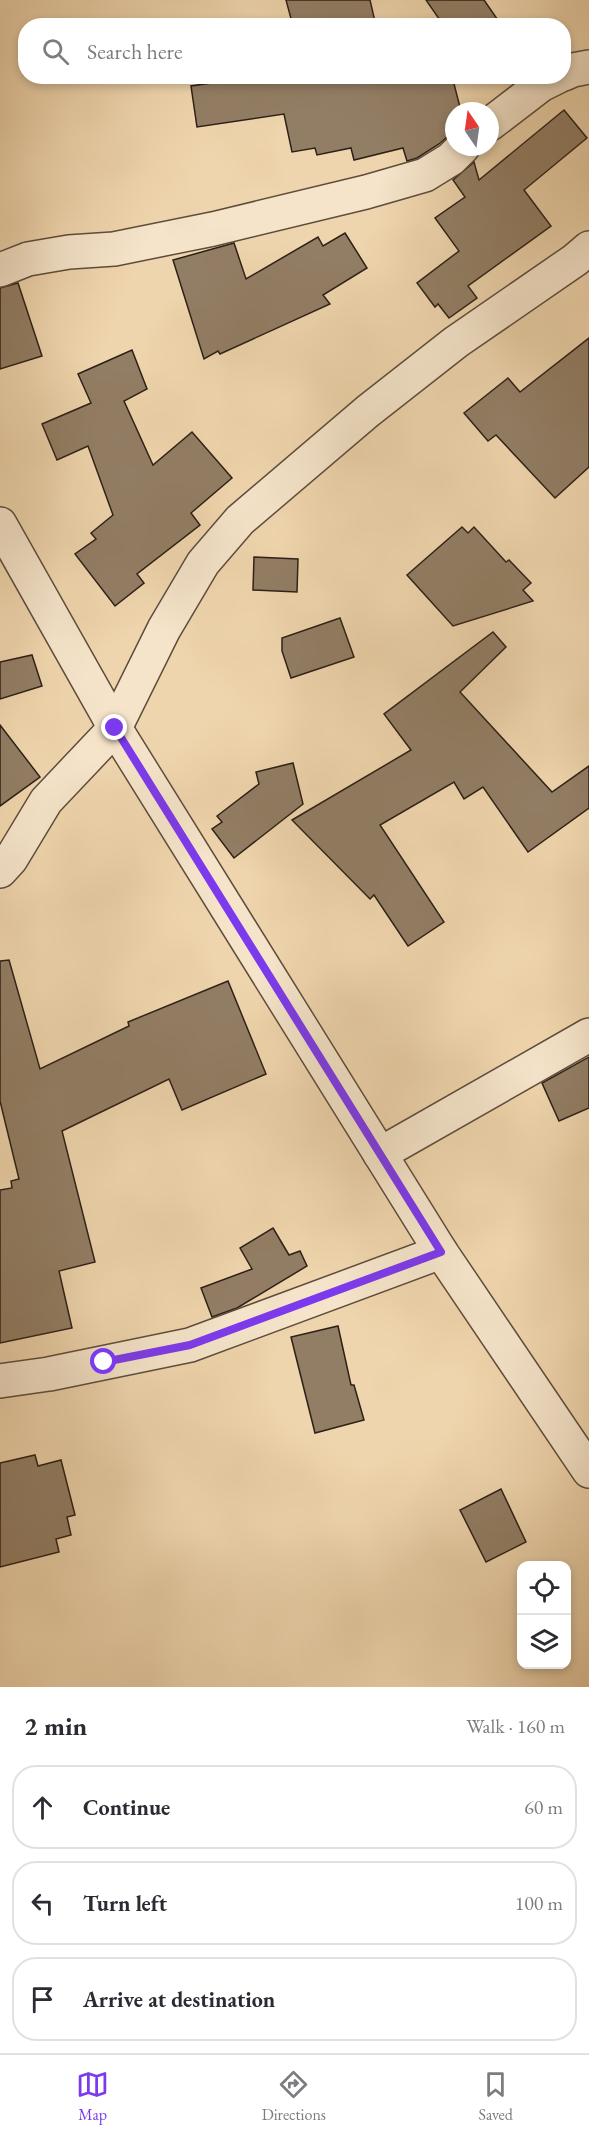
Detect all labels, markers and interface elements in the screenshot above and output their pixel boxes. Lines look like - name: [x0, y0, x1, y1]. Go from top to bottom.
- search box: [18, 18, 571, 84]
- icon: search: [39, 35, 72, 68]
- text: Search here: [87, 37, 182, 66]
- north arrow: [445, 102, 499, 156]
- route end: [101, 714, 127, 740]
- route start: [90, 1348, 116, 1374]
- map controls: [517, 1561, 571, 1669]
- button: locate: [517, 1561, 571, 1615]
- button: layers: [517, 1615, 571, 1669]
- text: 2 min: [24, 1709, 87, 1743]
- text: Walk · 160 m: [466, 1713, 565, 1739]
- icon: ahead: [26, 1791, 59, 1824]
- text: Continue: [83, 1793, 170, 1822]
- text: 60 m: [524, 1794, 563, 1820]
- icon: left: [26, 1887, 59, 1920]
- text: Turn left: [83, 1889, 167, 1918]
- text: 100 m: [515, 1890, 563, 1916]
- icon: arrive: [26, 1983, 59, 2016]
- text: Arrive at destination: [83, 1985, 275, 2014]
- tab: Map: [76, 2068, 109, 2125]
- tab: Directions: [262, 2068, 326, 2125]
- tab: Saved: [478, 2068, 513, 2125]

